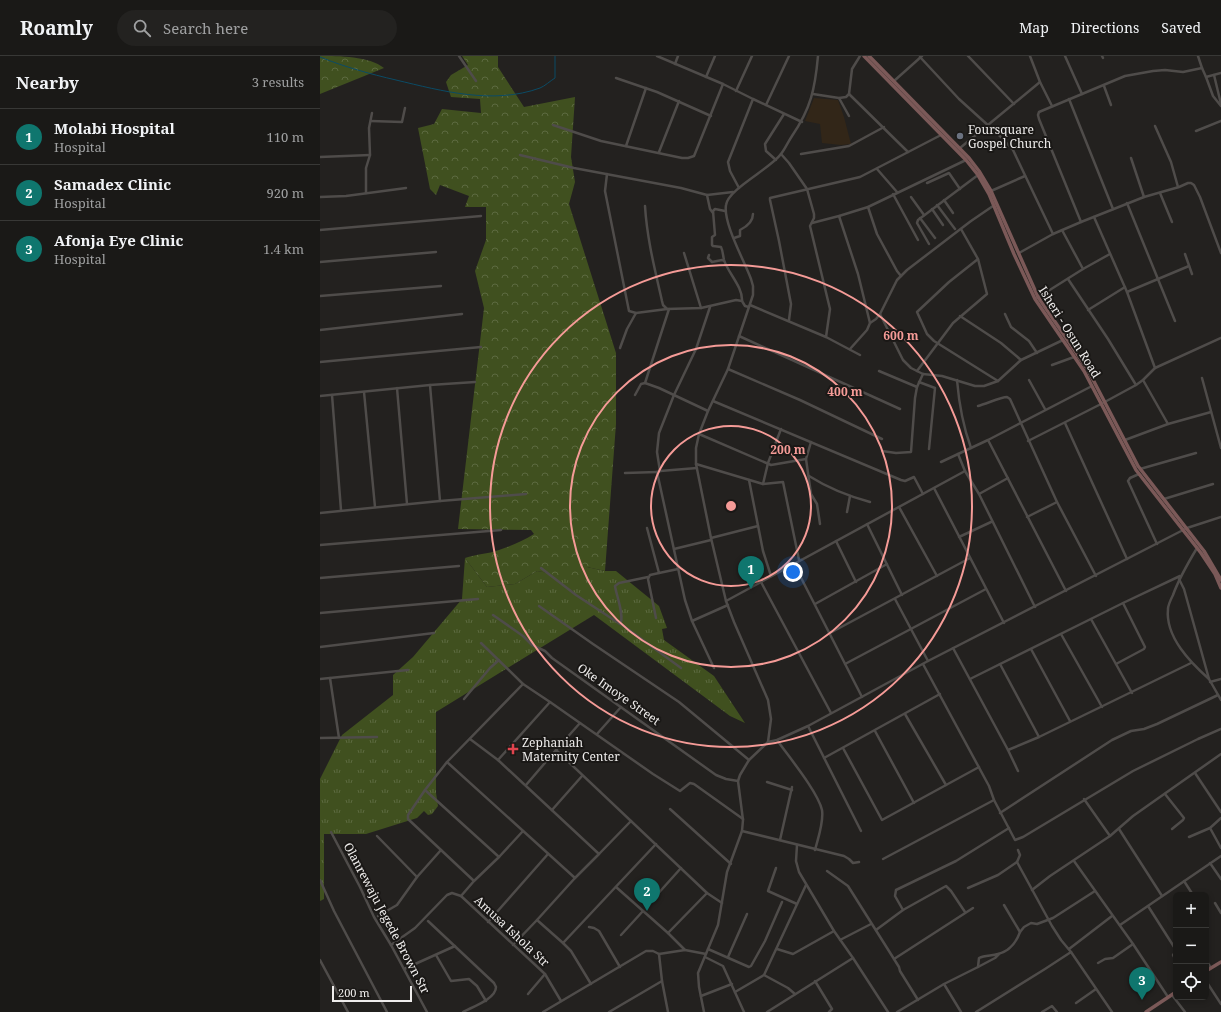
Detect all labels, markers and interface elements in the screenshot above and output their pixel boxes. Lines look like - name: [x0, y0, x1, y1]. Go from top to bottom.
- search box: [117, 10, 397, 46]
- text: Roamly: [20, 15, 93, 41]
- icon: search: [131, 17, 153, 39]
- text: Search here: [163, 18, 248, 38]
- text: Map: [1019, 18, 1049, 37]
- text: Directions: [1071, 18, 1139, 37]
- text: Saved: [1161, 18, 1201, 37]
- text: Nearby: [16, 71, 79, 94]
- text: 3 results: [252, 73, 304, 91]
- text: Molabi Hospital: [54, 118, 175, 138]
- place label: Foursquare Gospel Church: [968, 121, 1052, 152]
- text: 1: [25, 128, 33, 146]
- text: 110 m: [267, 128, 304, 146]
- marker: Foursquare Gospel Church: [955, 131, 965, 141]
- text: Hospital: [54, 138, 106, 156]
- text: Samadex Clinic: [54, 174, 171, 194]
- text: 2: [25, 184, 33, 202]
- text: 920 m: [267, 184, 304, 202]
- text: Hospital: [54, 194, 106, 212]
- text: Afonja Eye Clinic: [54, 230, 183, 250]
- text: 3: [25, 240, 33, 258]
- text: 1.4 km: [263, 240, 304, 258]
- text: Hospital: [54, 250, 106, 268]
- street label: Isheri - Osun Road: [1035, 283, 1105, 382]
- text: 600 m: [883, 327, 919, 344]
- text: 400 m: [827, 383, 863, 400]
- text: 200 m: [770, 441, 806, 458]
- centre of rings: [724, 499, 738, 513]
- pin: 1: [738, 556, 764, 589]
- your location: [783, 562, 803, 582]
- street label: Oke Imoye Street: [574, 659, 664, 729]
- place label: Zephaniah Maternity Center: [522, 734, 620, 765]
- marker: Zephaniah Maternity Center: [507, 743, 519, 755]
- street label: Olanrewaju Jegede Brown Str: [340, 839, 434, 997]
- pin: 2: [634, 878, 660, 911]
- street label: Amusa Ishola Str: [471, 892, 554, 971]
- map controls: [1173, 892, 1209, 1000]
- button: +: [1173, 892, 1209, 928]
- button: −: [1173, 928, 1209, 964]
- button: locate: [1173, 964, 1209, 1000]
- pin: 3: [1129, 967, 1155, 1000]
- scale bar: [332, 984, 412, 1003]
- text: 200 m: [338, 985, 370, 1000]

